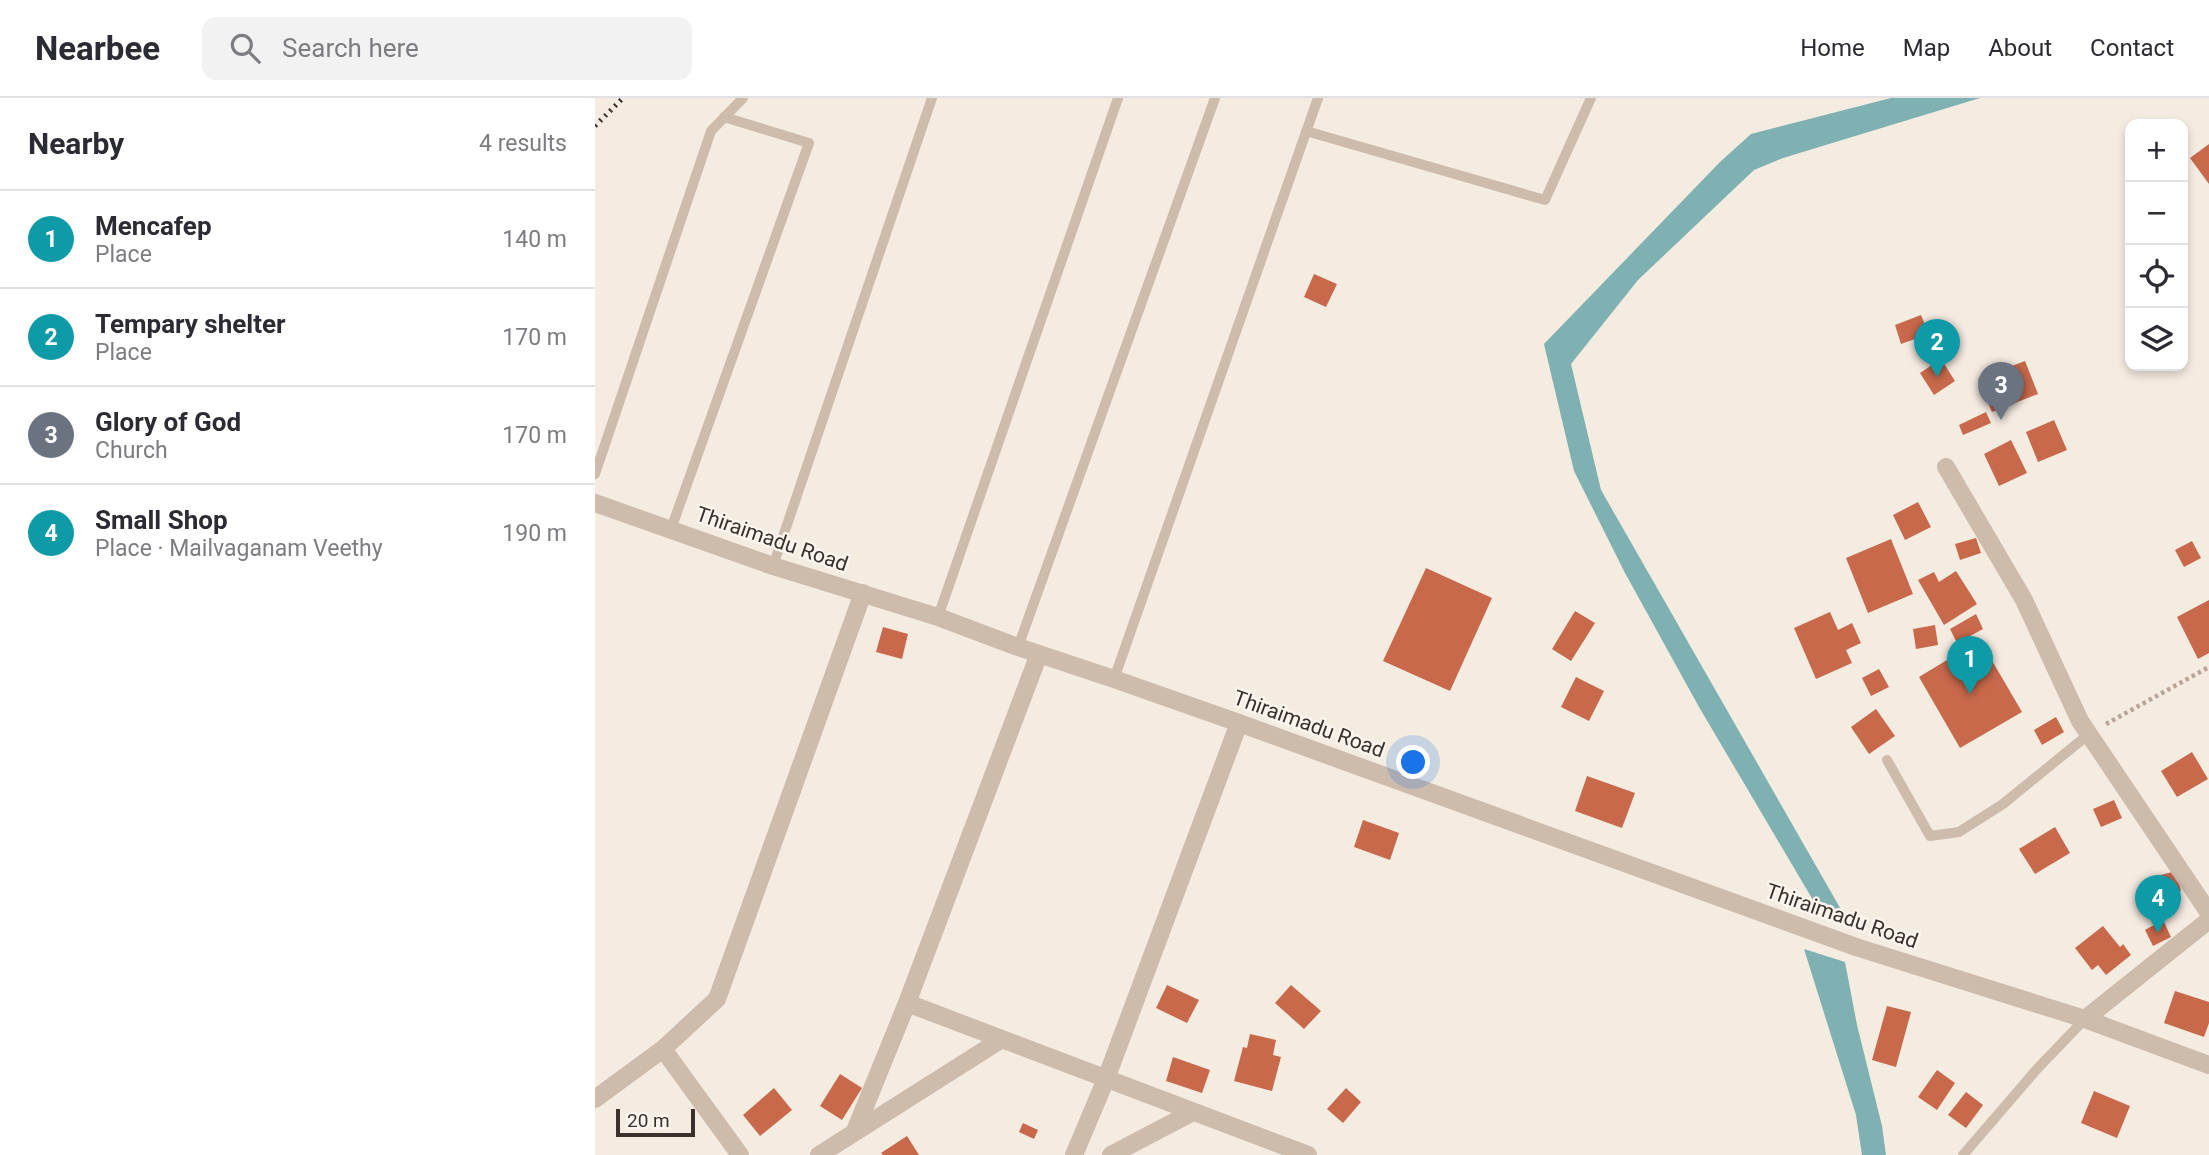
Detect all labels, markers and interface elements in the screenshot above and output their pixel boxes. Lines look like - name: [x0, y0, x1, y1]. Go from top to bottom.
- search box: [202, 17, 692, 80]
- text: Nearbee: [35, 29, 160, 68]
- icon: search: [226, 29, 264, 67]
- text: Search here: [282, 33, 419, 63]
- text: Home: [1800, 34, 1865, 62]
- text: Map: [1903, 34, 1950, 62]
- text: About: [1988, 34, 2052, 62]
- text: Contact: [2090, 34, 2174, 62]
- map controls: [2125, 119, 2188, 371]
- button: +: [2125, 119, 2188, 182]
- text: Nearby: [28, 126, 124, 161]
- text: 4 results: [479, 130, 567, 157]
- button: −: [2125, 182, 2188, 245]
- text: Mencafep: [95, 211, 212, 241]
- text: 1: [44, 226, 58, 253]
- text: 140 m: [502, 226, 567, 253]
- text: Place: [95, 241, 152, 268]
- button: locate: [2125, 245, 2188, 308]
- button: layers: [2125, 308, 2188, 371]
- text: Tempary shelter: [95, 309, 286, 339]
- pin: 2: [1914, 319, 1960, 377]
- text: 2: [44, 324, 58, 351]
- text: 170 m: [502, 324, 567, 351]
- text: Place: [95, 339, 152, 366]
- pin: 3: [1978, 362, 2024, 420]
- text: Glory of God: [95, 407, 241, 437]
- text: 3: [44, 422, 58, 449]
- text: 170 m: [502, 422, 567, 449]
- text: Church: [95, 437, 168, 464]
- street label: Thiraimadu Road: [693, 502, 851, 576]
- text: Small Shop: [95, 505, 228, 535]
- text: 4: [44, 520, 58, 547]
- text: 190 m: [502, 520, 567, 547]
- text: Place · Mailvaganam Veethy: [95, 535, 383, 562]
- pin: 1: [1947, 636, 1993, 694]
- street label: Thiraimadu Road: [1230, 686, 1388, 762]
- your location: [1396, 745, 1430, 779]
- pin: 4: [2135, 875, 2181, 933]
- street label: Thiraimadu Road: [1763, 879, 1921, 953]
- scale bar: [616, 1106, 695, 1138]
- text: 20 m: [627, 1109, 670, 1132]

